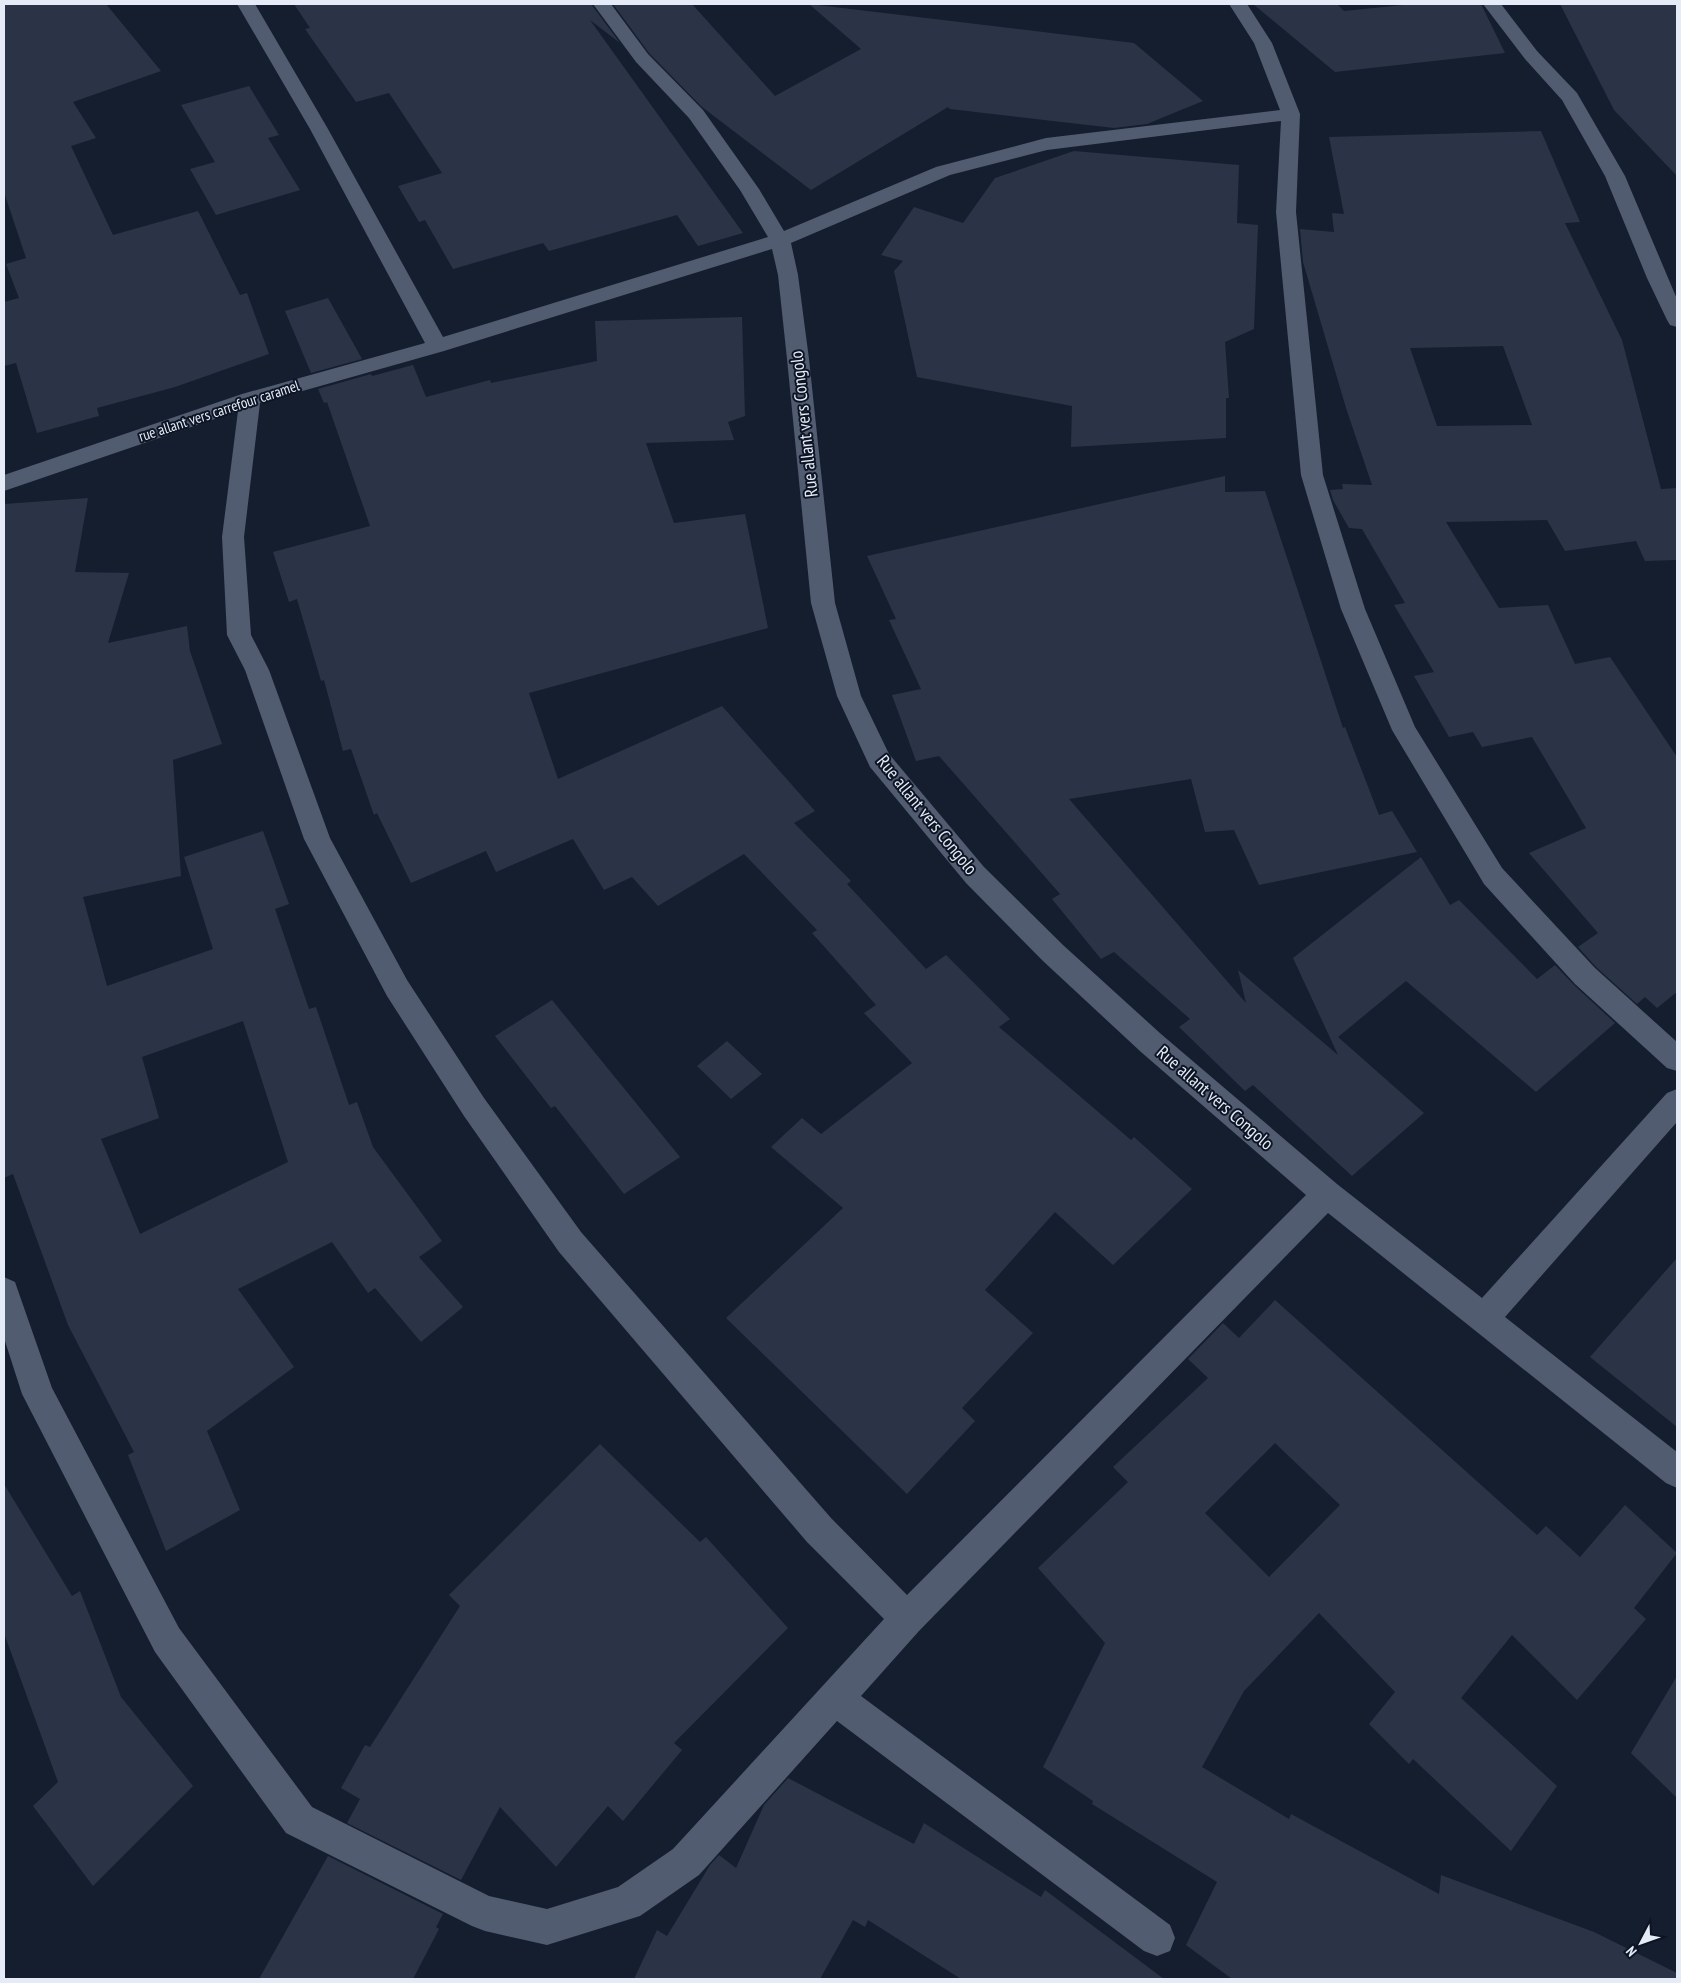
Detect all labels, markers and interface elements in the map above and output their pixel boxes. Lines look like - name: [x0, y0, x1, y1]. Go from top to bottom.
- street label: Rue allant vers Congolo: [784, 349, 823, 498]
- street label: rue allant vers carrefour caramel: [136, 375, 302, 445]
- street label: Rue allant vers Congolo: [872, 750, 983, 879]
- street label: Rue allant vers Congolo: [1152, 1041, 1279, 1155]
- north arrow: [1616, 1918, 1666, 1968]
- text: N: [1622, 1943, 1640, 1960]

